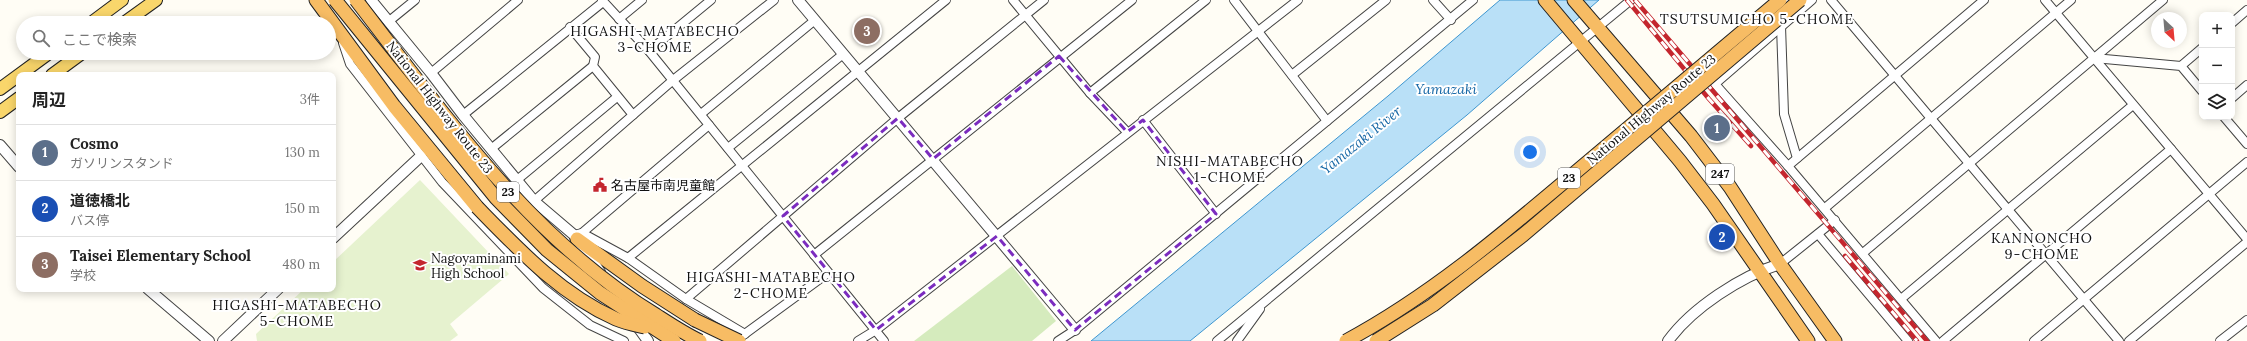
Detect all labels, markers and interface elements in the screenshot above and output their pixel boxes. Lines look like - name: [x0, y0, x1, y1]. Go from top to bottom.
- district label: TSUTSUMICHO 5-CHOME: [1660, 10, 1854, 28]
- north arrow: [2151, 12, 2187, 48]
- map controls: [2199, 12, 2235, 120]
- button: +: [2199, 12, 2235, 48]
- search box: [16, 16, 336, 60]
- pin: 3: [854, 16, 880, 46]
- district label: HIGASHI-MATABECHO 3-CHOME: [570, 22, 740, 56]
- icon: search: [30, 27, 52, 49]
- text: ここで検索: [62, 30, 137, 49]
- street label: National Highway Route 23: [383, 38, 497, 177]
- button: −: [2199, 48, 2235, 84]
- street label: National Highway Route 23: [1583, 50, 1719, 168]
- water label: Yamazaki: [1415, 80, 1477, 98]
- button: layers: [2199, 84, 2235, 120]
- text: 周辺: [32, 89, 66, 111]
- text: 3件: [300, 91, 320, 108]
- water label: Yamazaki River: [1317, 102, 1406, 178]
- pin: 1: [1704, 113, 1730, 143]
- text: Cosmo: [70, 134, 118, 153]
- your location: [1520, 142, 1540, 162]
- text: 1: [42, 144, 48, 161]
- text: 130 m: [285, 144, 320, 161]
- district label: NISHI-MATABECHO 1-CHOME: [1156, 152, 1304, 186]
- text: ガソリンスタンド: [70, 155, 174, 172]
- road number: 247: [1706, 164, 1734, 184]
- road number: 23: [1558, 168, 1580, 188]
- public building icon: 名古屋市南児童館: [592, 177, 608, 193]
- place label: 名古屋市南児童館: [611, 177, 715, 194]
- road number: 23: [497, 182, 519, 202]
- text: 道徳橋北: [70, 191, 130, 210]
- text: 2: [42, 200, 48, 217]
- text: 150 m: [285, 200, 320, 217]
- text: バス停: [70, 212, 109, 229]
- pin: 2: [1709, 222, 1735, 252]
- district label: KANNONCHO 9-CHOME: [1991, 229, 2093, 263]
- text: Taisei Elementary School: [70, 246, 251, 265]
- place label: Nagoyaminami High School: [431, 250, 521, 282]
- text: 3: [41, 256, 49, 273]
- text: 480 m: [283, 256, 320, 273]
- school or university icon: Nagoyaminami High School: [412, 257, 428, 273]
- text: 学校: [70, 267, 96, 284]
- district label: HIGASHI-MATABECHO 2-CHOME: [686, 268, 856, 302]
- district label: HIGASHI-MATABECHO 5-CHOME: [212, 296, 382, 330]

